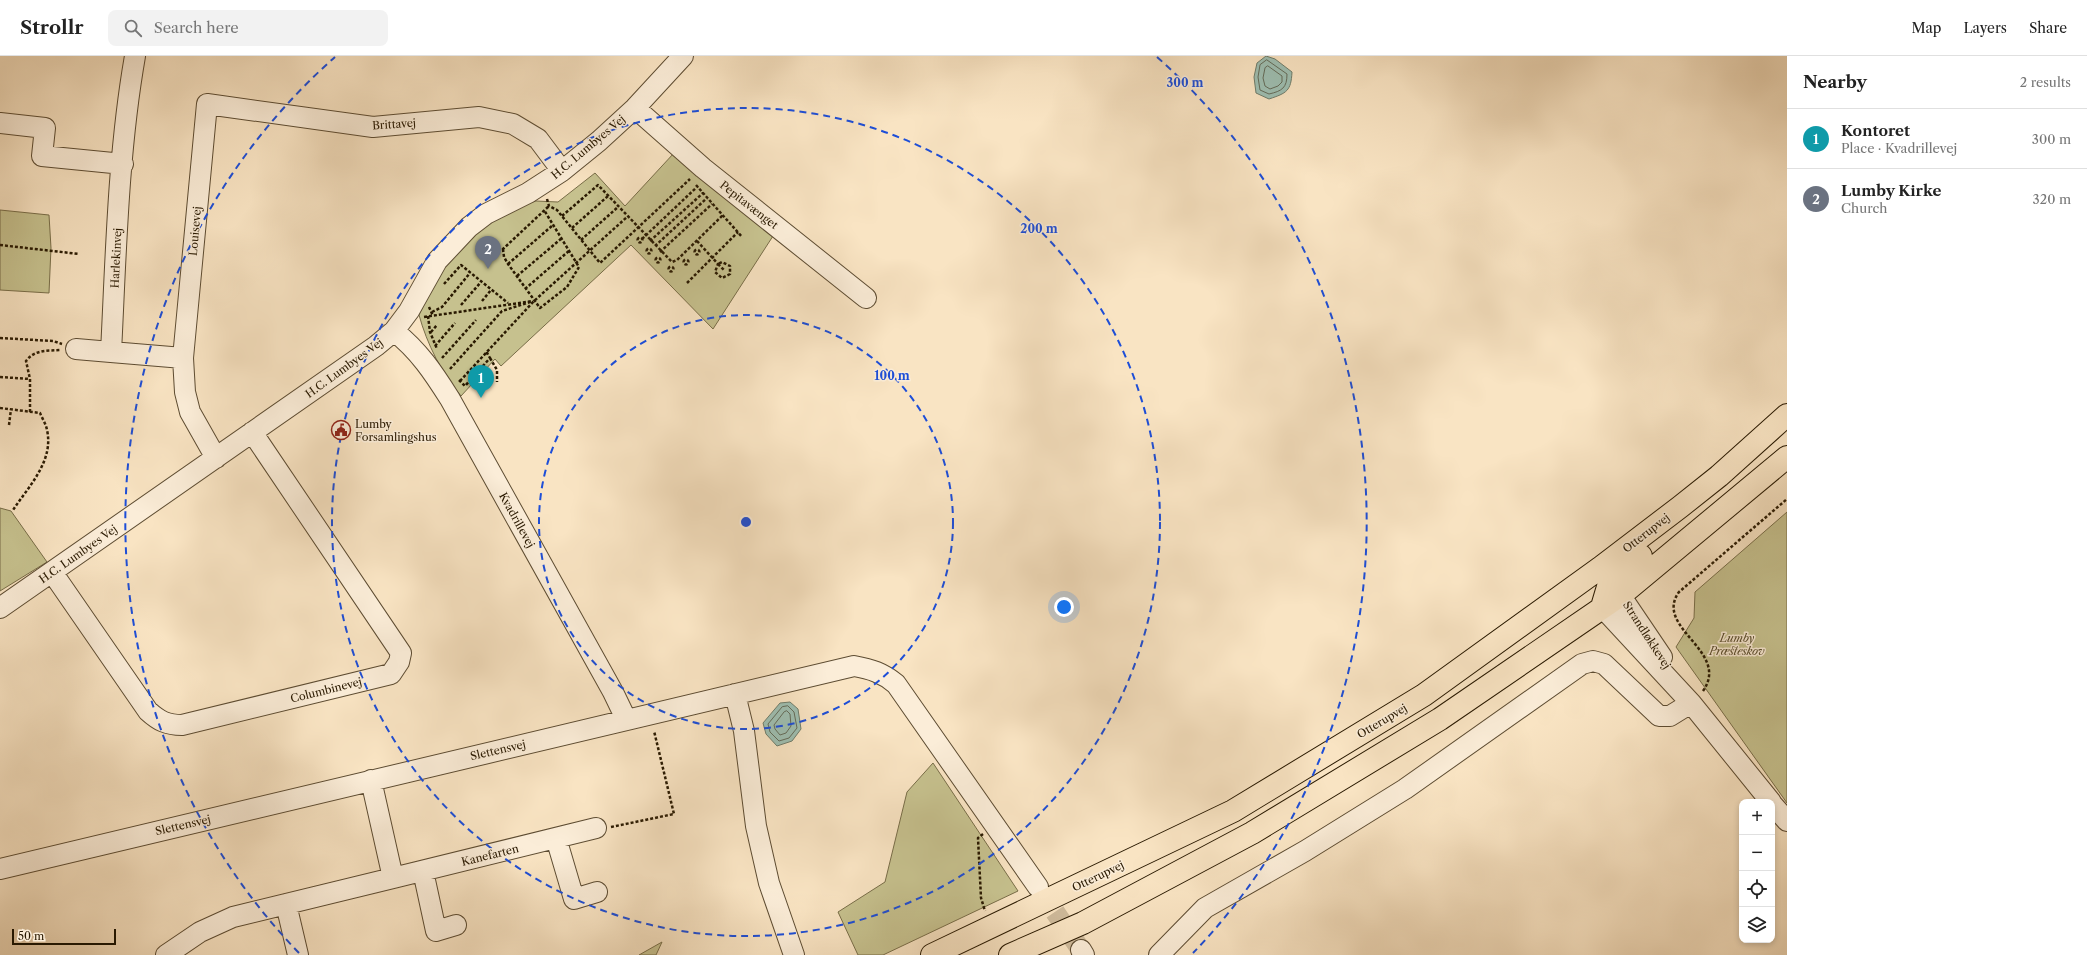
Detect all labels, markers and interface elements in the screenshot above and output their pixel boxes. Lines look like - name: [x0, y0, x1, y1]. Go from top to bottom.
- search box: [108, 10, 388, 46]
- text: Strollr: [20, 16, 84, 39]
- icon: search: [122, 17, 144, 39]
- text: Search here: [154, 18, 239, 37]
- text: Map: [1911, 19, 1941, 37]
- text: Layers: [1963, 19, 2007, 37]
- text: Share: [2029, 19, 2067, 37]
- text: Nearby: [1803, 72, 1867, 92]
- text: 2 results: [2020, 74, 2071, 90]
- text: 300 m: [1166, 75, 1204, 90]
- street label: H.C. Lumbyes Vej: [548, 112, 628, 182]
- street label: Brittavej: [372, 115, 416, 133]
- text: Kontoret: [1841, 121, 1910, 140]
- text: 1: [1813, 131, 1819, 147]
- text: 300 m: [2032, 131, 2071, 147]
- text: Place · Kvadrillevej: [1841, 140, 1957, 156]
- street label: Pepitavænget: [717, 178, 781, 232]
- text: Lumby Kirke: [1841, 181, 1941, 200]
- text: 2: [1812, 191, 1820, 207]
- text: 320 m: [2033, 191, 2071, 207]
- text: Church: [1841, 200, 1887, 216]
- street label: Louisevej: [186, 206, 204, 256]
- text: 200 m: [1020, 221, 1058, 236]
- street label: Harlekinvej: [107, 227, 125, 289]
- pin: 2: [475, 236, 501, 269]
- street label: H.C. Lumbyes Vej: [302, 335, 386, 401]
- pin: 1: [468, 365, 494, 398]
- text: 100 m: [874, 368, 910, 383]
- place label: Lumby Forsamlingshus: [355, 417, 437, 444]
- public building icon: Lumby Forsamlingshus: [330, 419, 352, 441]
- street label: Kvadrillevej: [496, 490, 538, 550]
- street label: Otterupvej: [1620, 510, 1672, 556]
- centre of rings: [739, 515, 753, 529]
- street label: H.C. Lumbyes Vej: [36, 522, 120, 586]
- your location: [1054, 597, 1074, 617]
- street label: Strandløkkevej: [1620, 599, 1674, 671]
- park label: Lumby Præsteskov: [1708, 631, 1765, 658]
- street label: Columbinevej: [289, 674, 363, 706]
- street label: Otterupvej: [1354, 701, 1410, 741]
- street label: Slettensvej: [469, 737, 527, 763]
- map controls: [1739, 799, 1775, 943]
- button: +: [1739, 799, 1775, 835]
- street label: Slettensvej: [154, 812, 212, 838]
- button: −: [1739, 835, 1775, 871]
- street label: Kanefarten: [460, 841, 520, 869]
- street label: Otterupvej: [1070, 857, 1126, 895]
- button: locate: [1739, 871, 1775, 907]
- button: layers: [1739, 907, 1775, 943]
- scale bar: [12, 927, 116, 946]
- text: 50 m: [18, 929, 44, 943]

